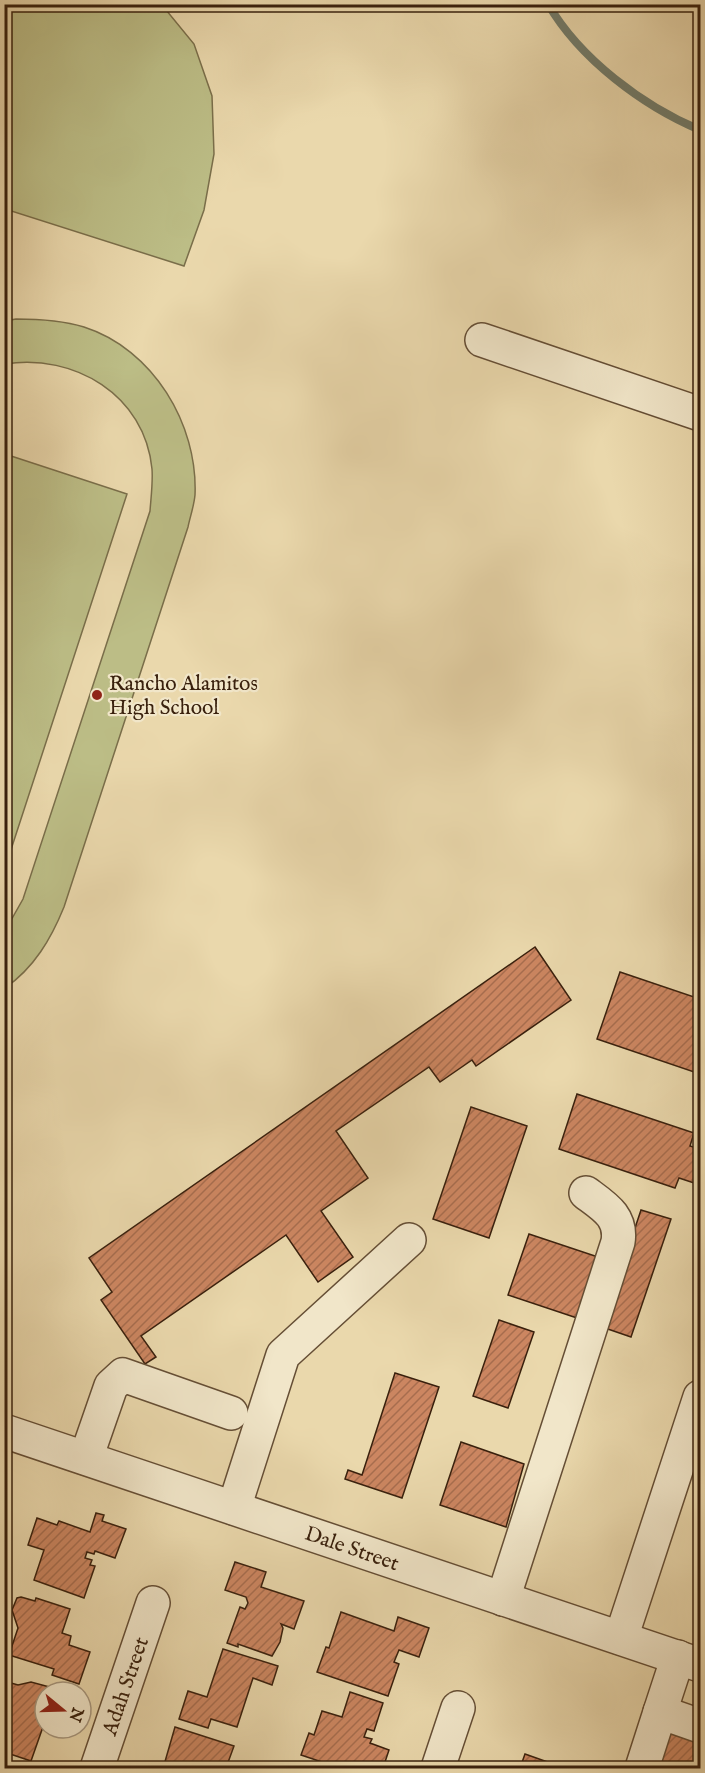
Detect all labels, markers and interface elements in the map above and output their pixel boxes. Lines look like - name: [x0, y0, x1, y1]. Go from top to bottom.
- place label: Rancho Alamitos High School: [109, 671, 258, 722]
- marker: Rancho Alamitos High School: [90, 688, 104, 702]
- street label: Dale Street: [301, 1521, 402, 1578]
- street label: Adah Street: [97, 1634, 156, 1740]
- north arrow: [33, 1680, 93, 1740]
- text: N: [64, 1703, 87, 1724]

